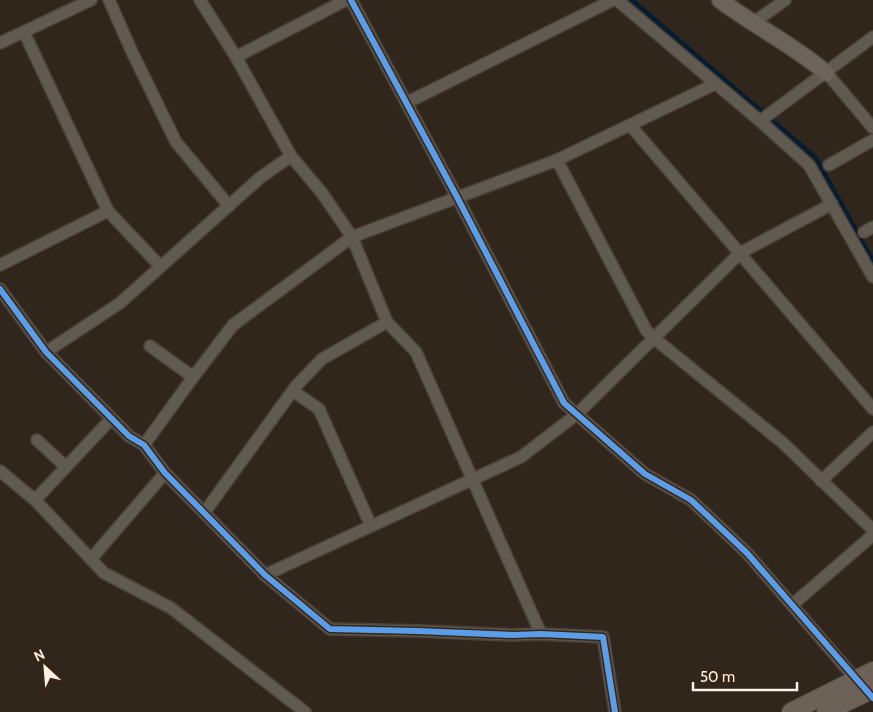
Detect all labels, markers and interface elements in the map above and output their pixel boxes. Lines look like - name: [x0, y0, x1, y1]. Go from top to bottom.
- north arrow: [20, 642, 70, 692]
- text: N: [31, 645, 48, 666]
- scale bar: [693, 660, 797, 692]
- text: 50 m: [700, 668, 735, 686]

